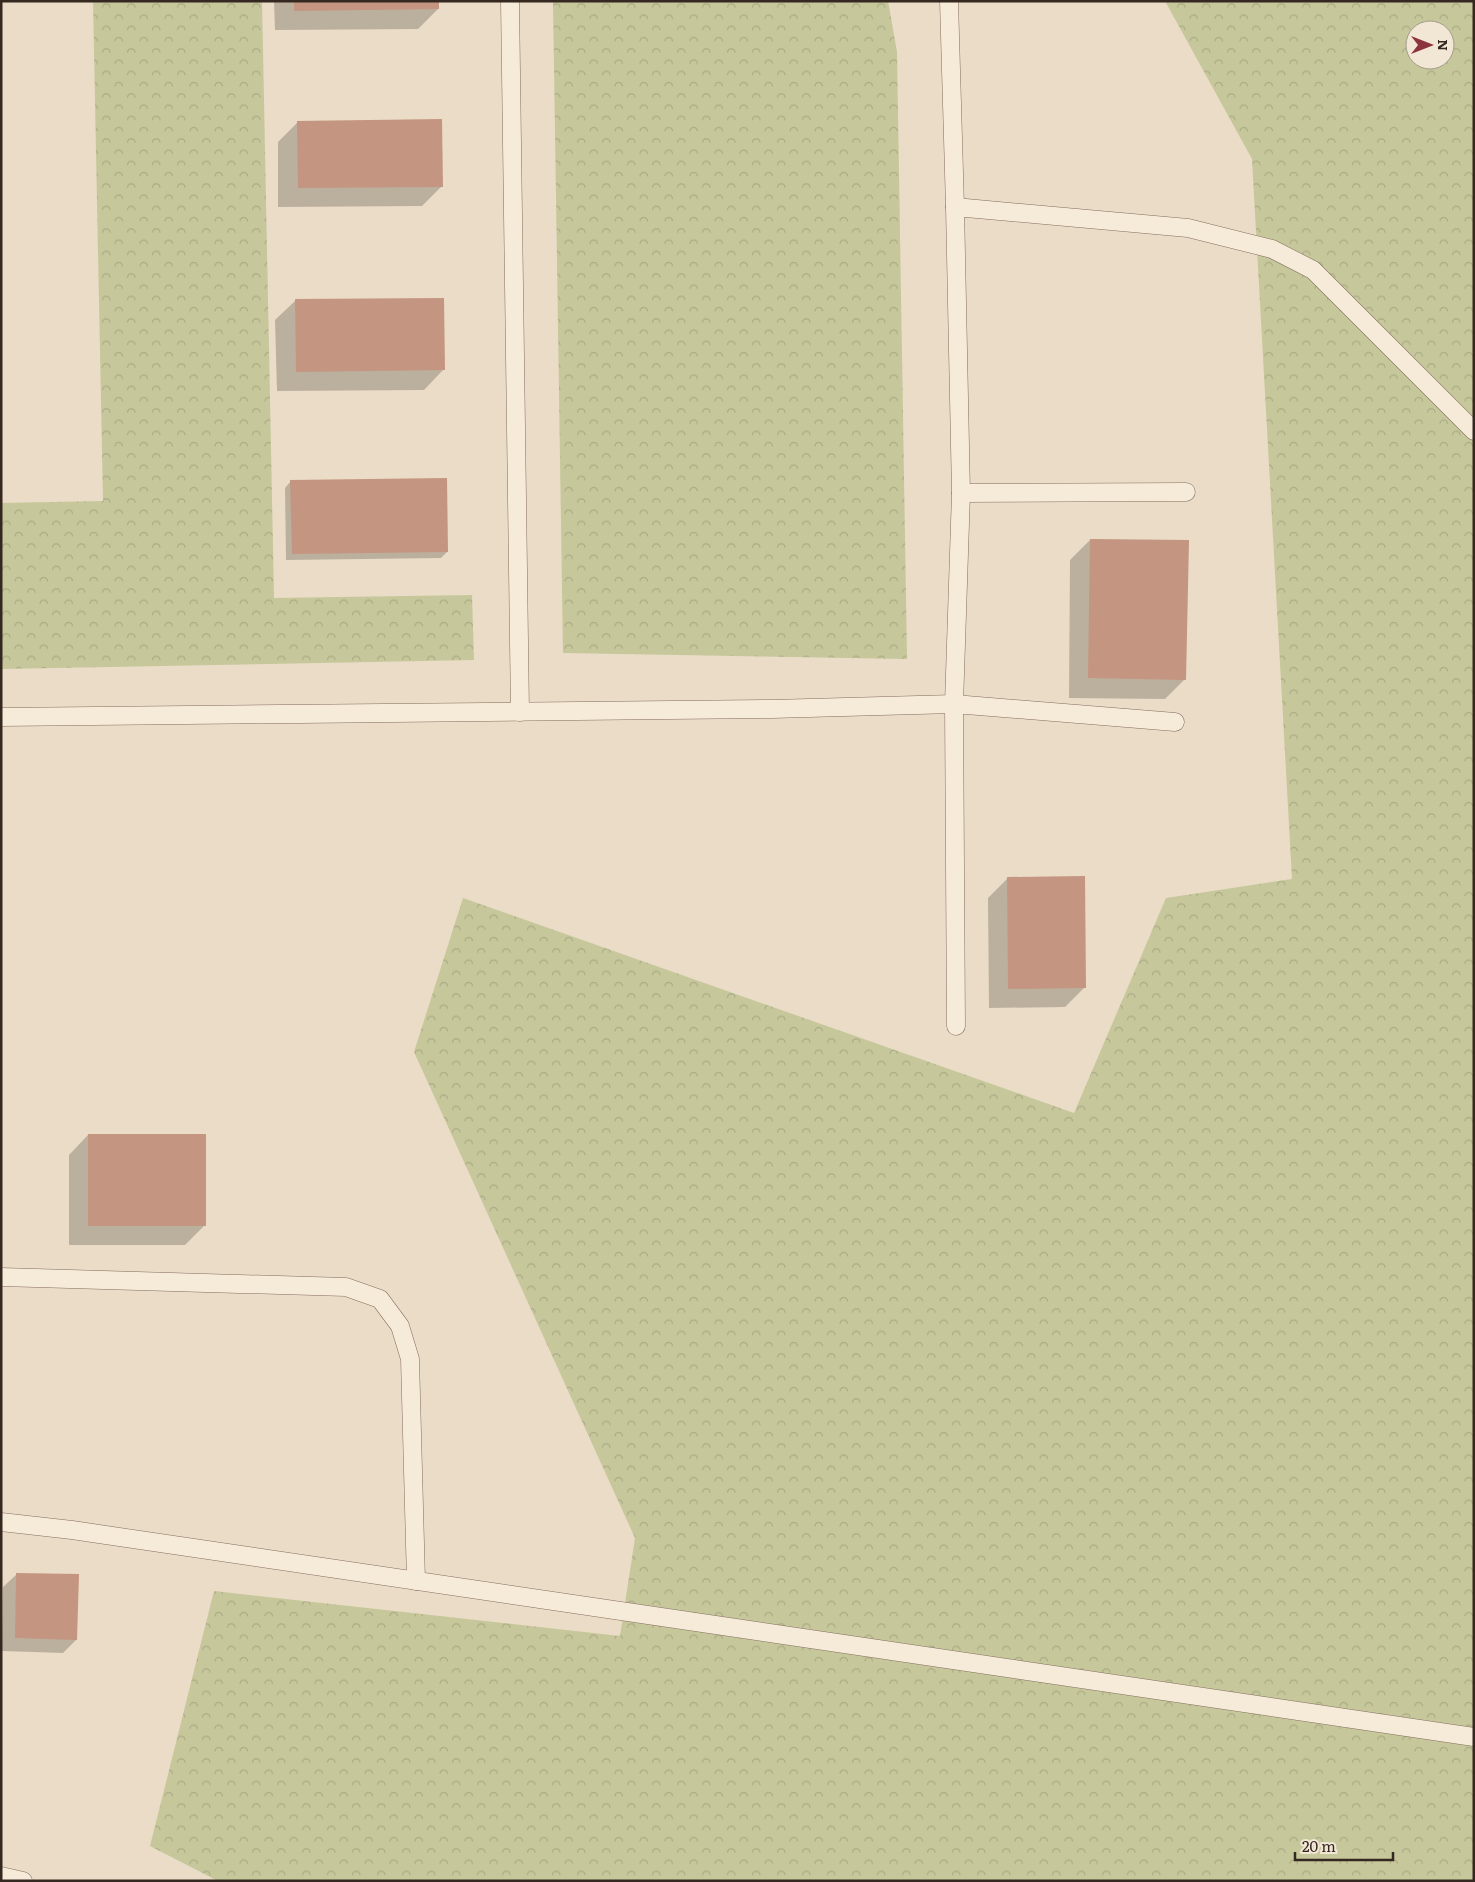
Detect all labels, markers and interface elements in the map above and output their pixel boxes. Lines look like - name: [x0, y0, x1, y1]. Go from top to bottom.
- north arrow: [1405, 20, 1455, 70]
- text: N: [1434, 39, 1454, 51]
- scale bar: [1295, 1830, 1392, 1862]
- text: 20 m: [1302, 1834, 1336, 1857]

